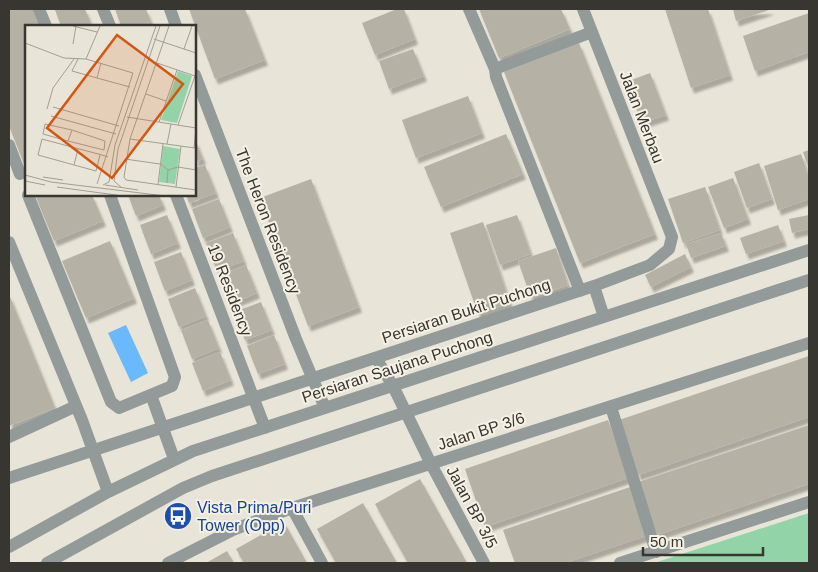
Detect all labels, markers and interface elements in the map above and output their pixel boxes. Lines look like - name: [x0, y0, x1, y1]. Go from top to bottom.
- inset map: [25, 25, 196, 196]
- street label: Jalan Merbau: [617, 69, 667, 165]
- street label: The Heron Residency: [232, 146, 304, 296]
- street label: 19 Residency: [205, 242, 255, 338]
- street label: Persiaran Bukit Puchong: [380, 276, 552, 346]
- street label: Persiaran Saujana Puchong: [300, 328, 494, 406]
- street label: Jalan BP 3/6: [435, 409, 527, 453]
- street label: Jalan BP 3/5: [443, 463, 501, 551]
- place label: Vista Prima/Puri Tower (Opp): [197, 499, 311, 534]
- bus stop icon: Vista Prima/Puri Tower (Opp): [163, 501, 193, 531]
- scale bar: [643, 524, 763, 556]
- text: 50 m: [650, 533, 683, 550]

